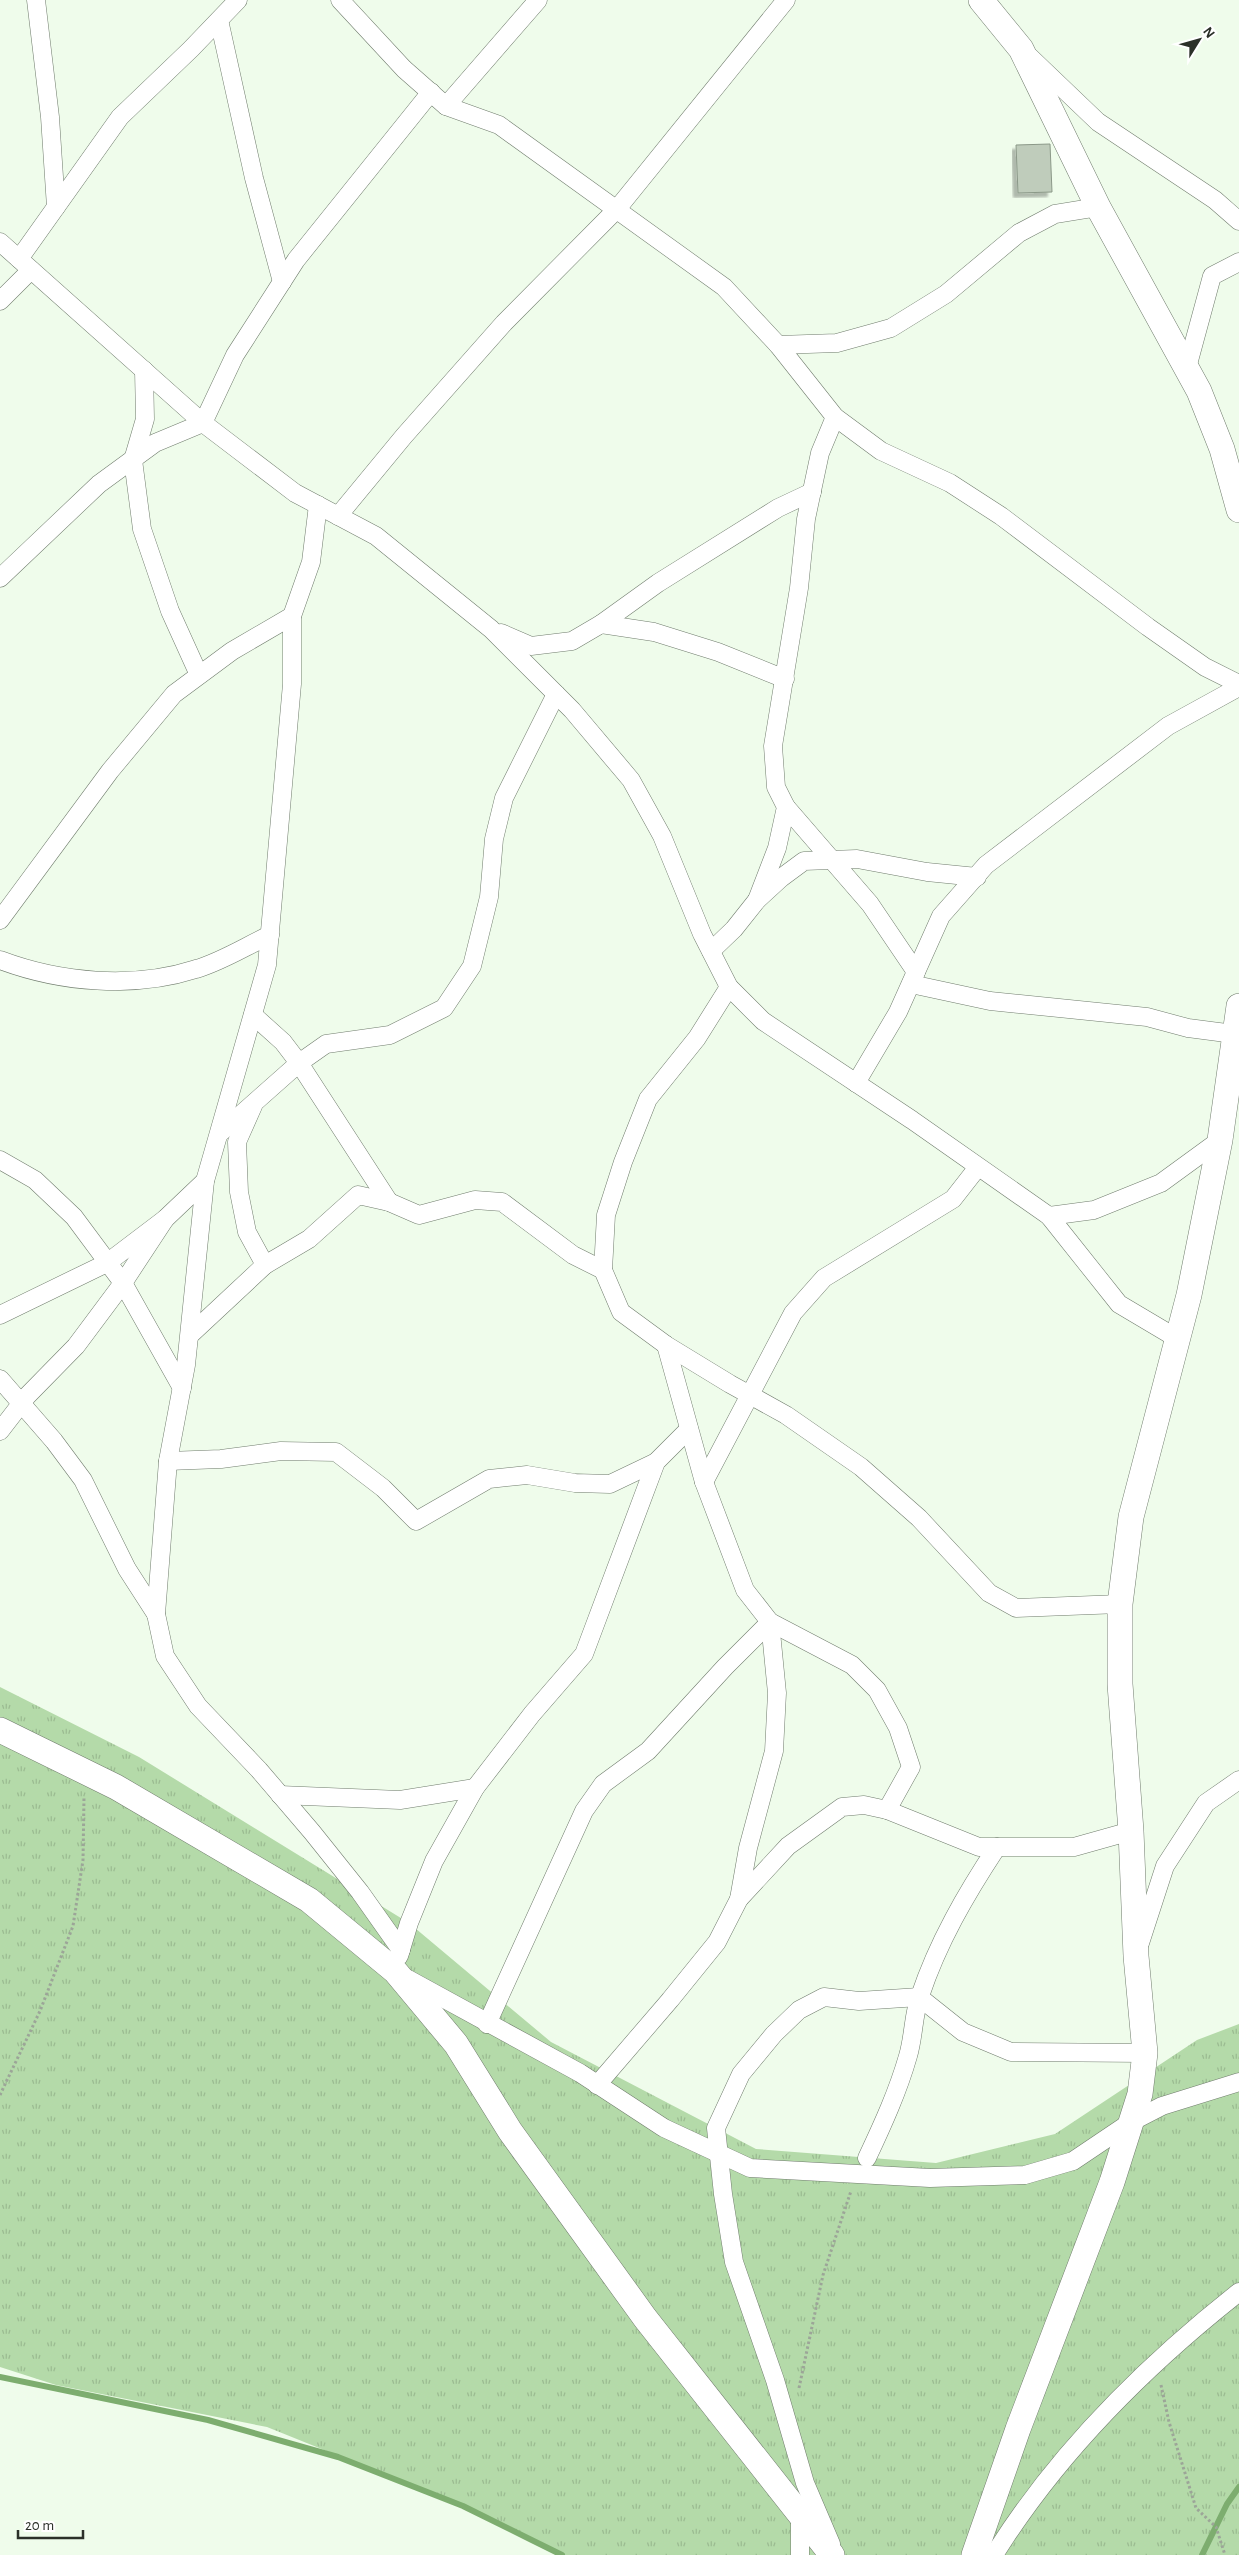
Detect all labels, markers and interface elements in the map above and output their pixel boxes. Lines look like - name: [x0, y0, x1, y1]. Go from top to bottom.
- north arrow: [1174, 15, 1224, 65]
- text: N: [1200, 25, 1217, 41]
- scale bar: [18, 2508, 82, 2540]
- text: 20 m: [25, 2518, 54, 2533]

